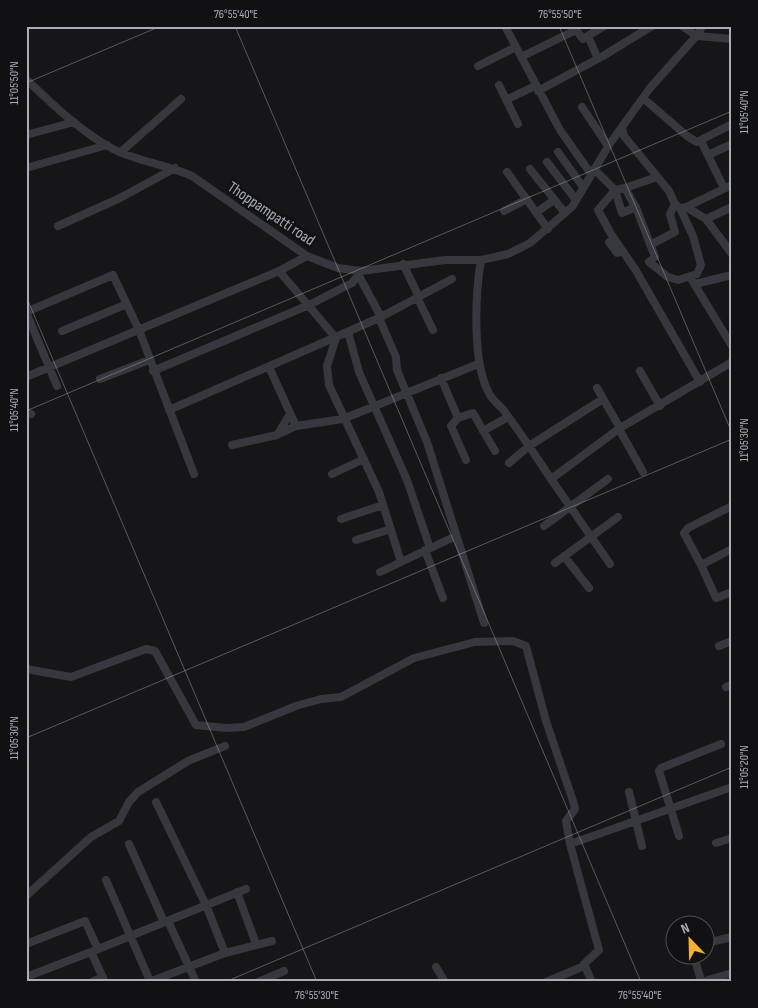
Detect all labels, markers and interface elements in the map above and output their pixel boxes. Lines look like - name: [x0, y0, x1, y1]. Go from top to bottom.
- text: 76°55'40"E: [214, 7, 258, 22]
- text: 76°55'50"E: [538, 7, 582, 22]
- text: 11°05'50"N: [7, 61, 22, 105]
- text: 11°05'40"N: [737, 90, 752, 134]
- street label: Thoppampatti road: [224, 178, 318, 250]
- text: 11°05'40"N: [7, 388, 22, 432]
- text: 11°05'30"N: [737, 418, 752, 462]
- text: 11°05'30"N: [7, 716, 22, 760]
- text: 11°05'20"N: [737, 745, 752, 789]
- north arrow: [666, 916, 716, 966]
- text: N: [678, 919, 692, 938]
- text: 76°55'30"E: [295, 988, 339, 1003]
- text: 76°55'40"E: [618, 988, 662, 1003]

